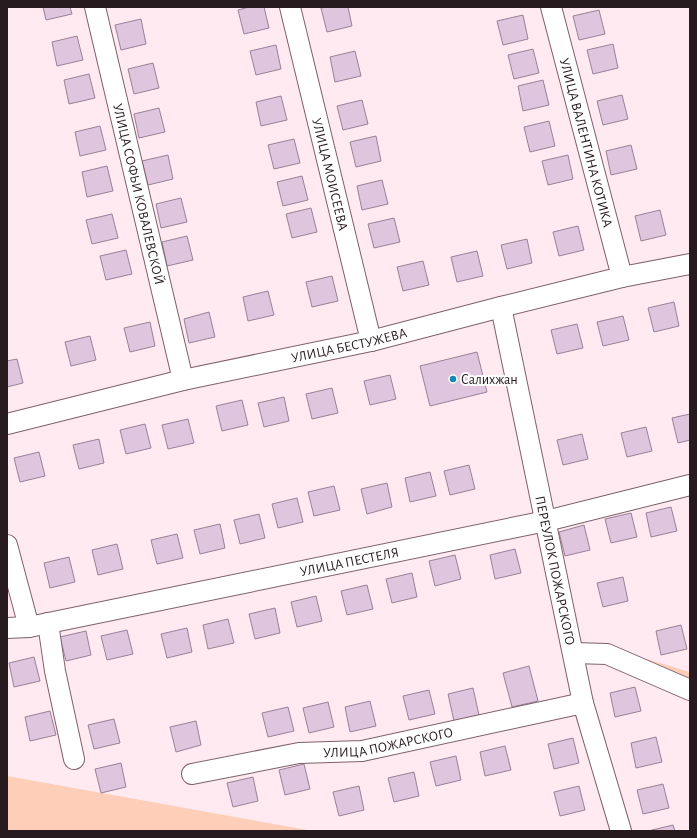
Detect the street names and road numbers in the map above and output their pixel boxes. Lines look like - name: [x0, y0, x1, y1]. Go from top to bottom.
- street label: УЛИЦА ВАЛЕНТИНА КОТИКА: [557, 57, 615, 229]
- street label: УЛИЦА СОФЬИ КОВАЛЕВСКОЙ: [110, 102, 167, 286]
- street label: УЛИЦА МОИСЕЕВА: [309, 117, 350, 232]
- street label: УЛИЦА БЕСТУЖЕВА: [290, 326, 409, 365]
- street label: ПЕРЕУЛОК ПОЖАРСКОГО: [532, 495, 577, 647]
- street label: УЛИЦА ПЕСТЕЛЯ: [299, 545, 400, 579]
- street label: УЛИЦА ПОЖАРСКОГО: [323, 725, 454, 760]

